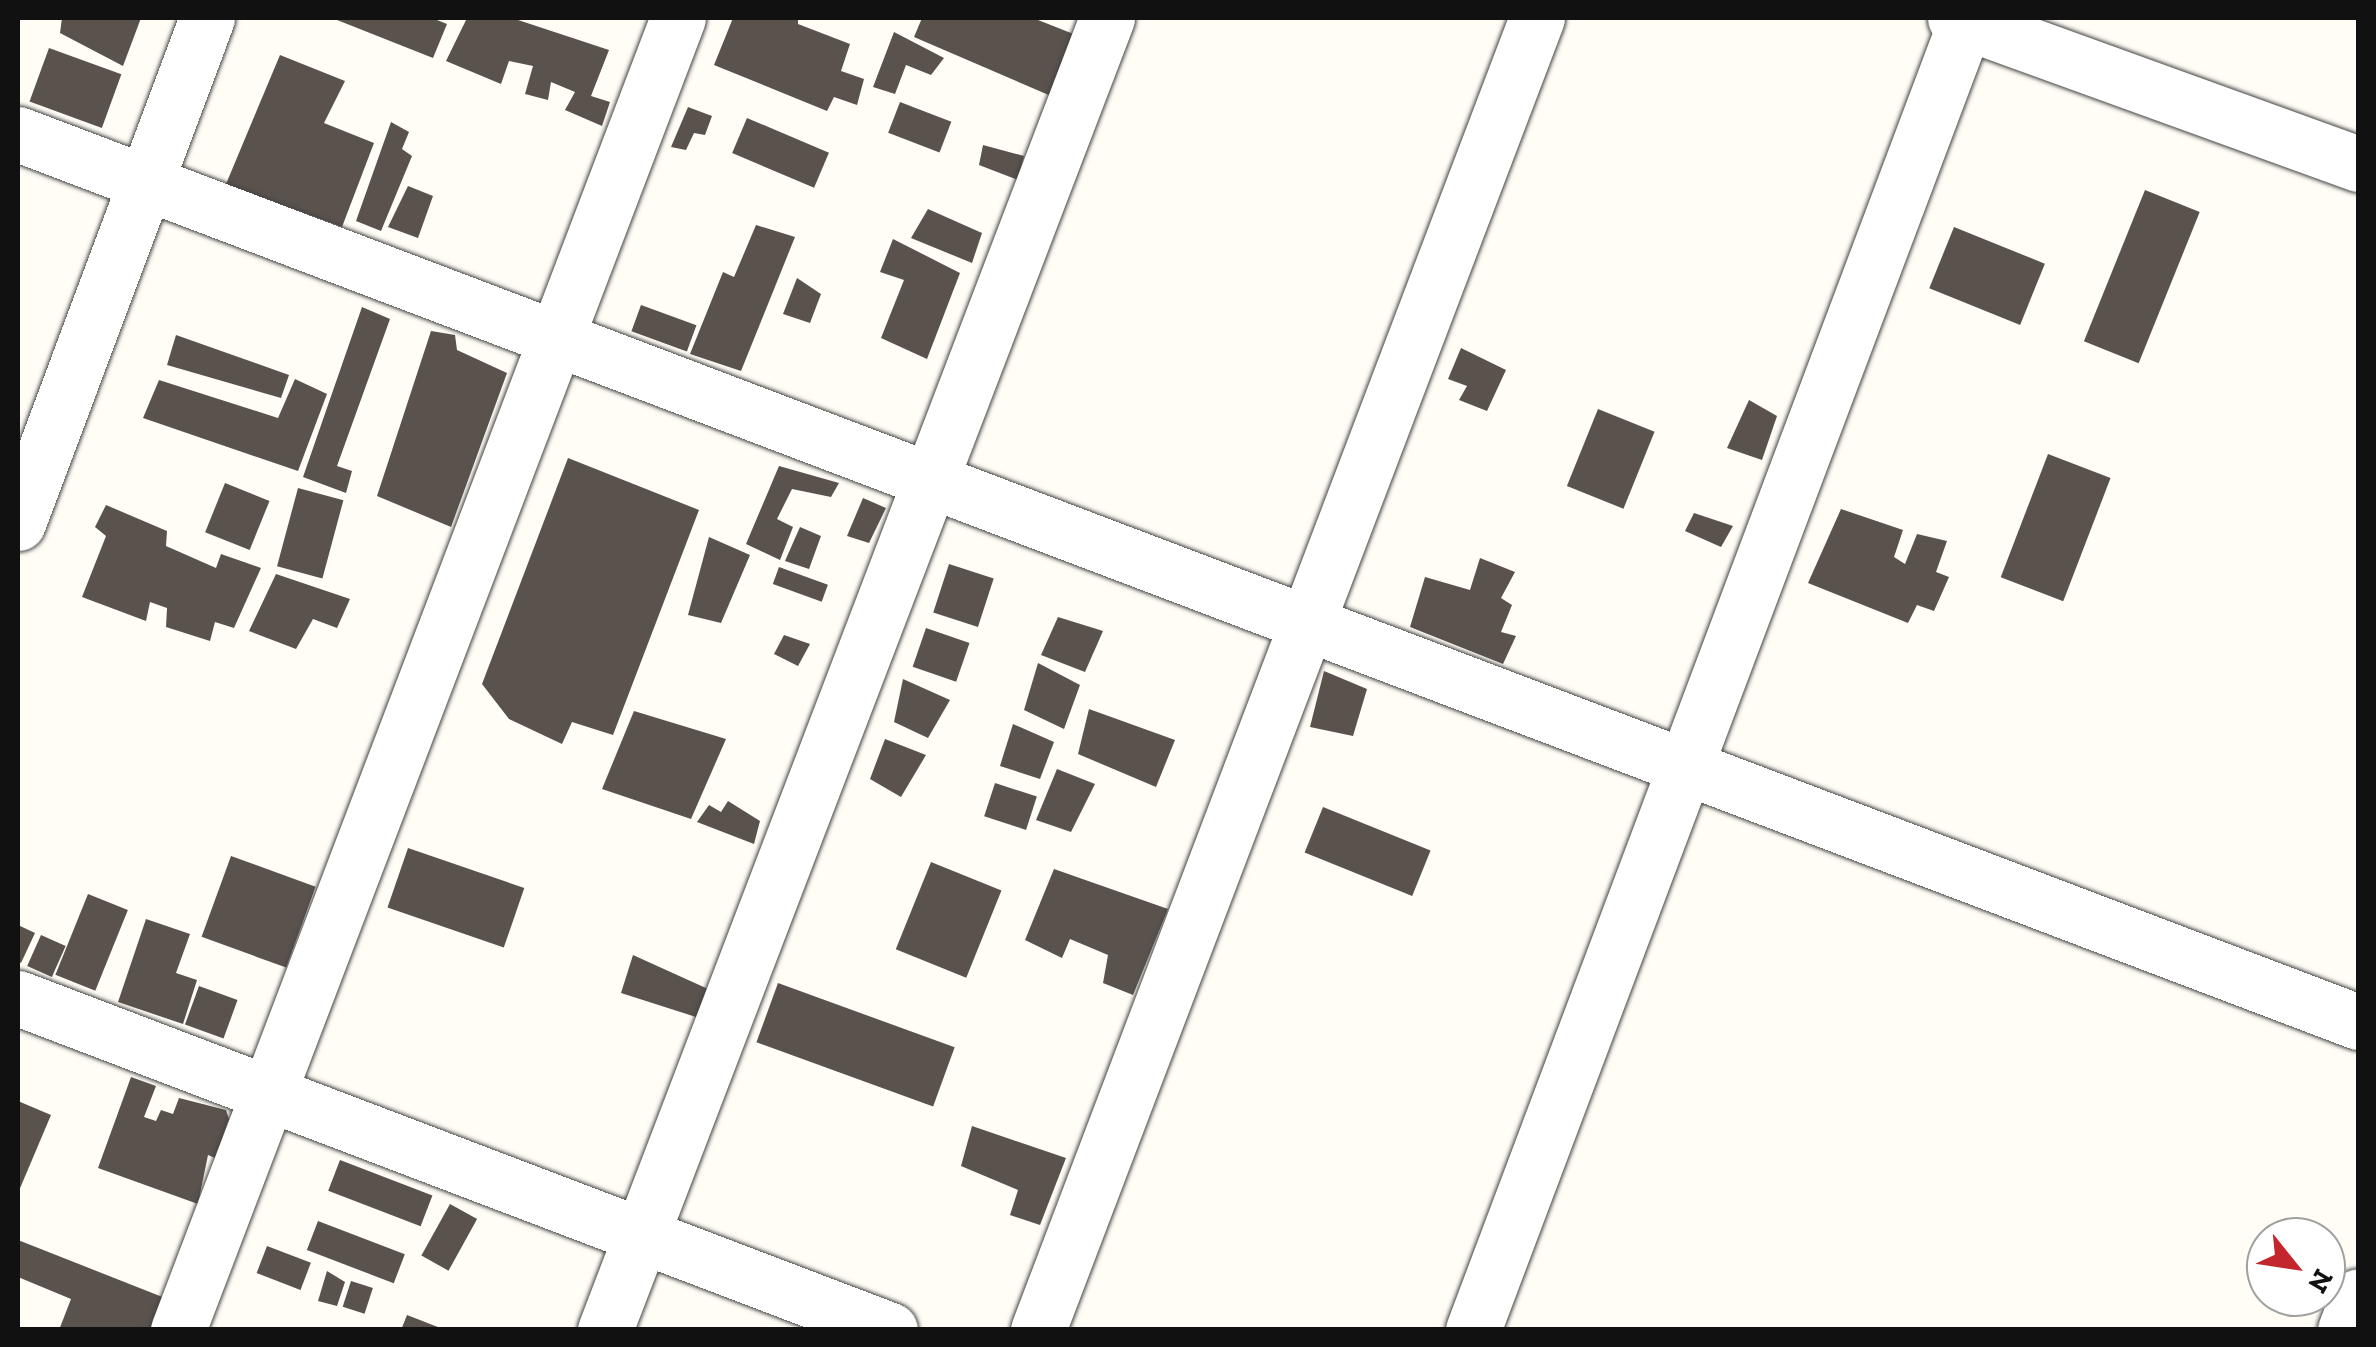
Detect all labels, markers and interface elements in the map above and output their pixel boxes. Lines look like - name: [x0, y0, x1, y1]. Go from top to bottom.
- north arrow: [2246, 1217, 2346, 1317]
- text: N: [2301, 1264, 2340, 1299]

